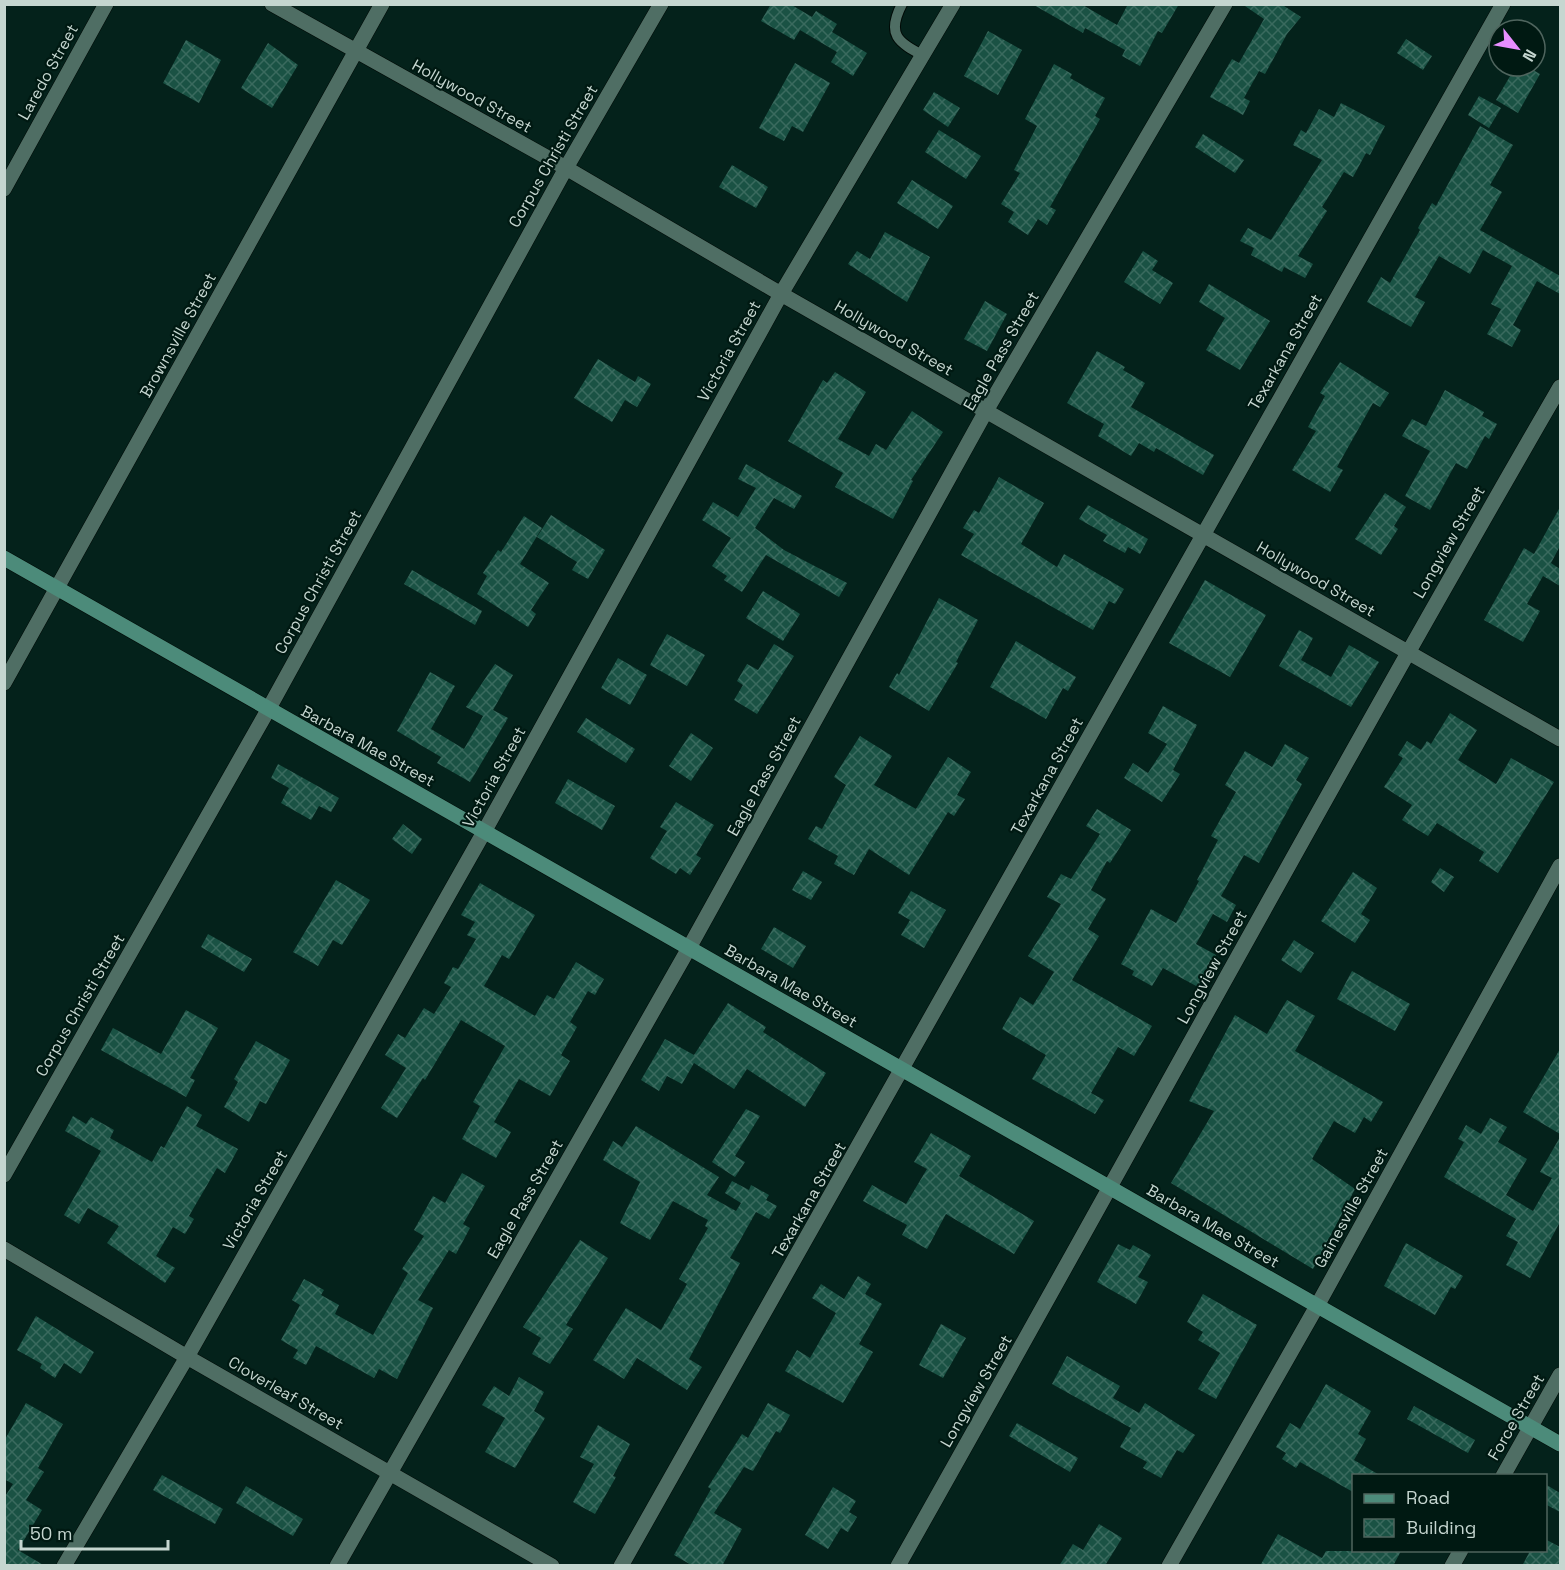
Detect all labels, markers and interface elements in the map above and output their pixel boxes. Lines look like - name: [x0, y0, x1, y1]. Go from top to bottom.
- north arrow: [1487, 18, 1547, 78]
- street label: Laredo Street: [13, 20, 83, 124]
- text: N: [1518, 45, 1541, 65]
- street label: Hollywood Street: [408, 54, 536, 138]
- street label: Corpus Christi Street: [504, 81, 602, 231]
- street label: Brownsville Street: [135, 269, 221, 401]
- street label: Eagle Pass Street: [958, 288, 1044, 414]
- street label: Texarkana Street: [1243, 290, 1327, 414]
- street label: Hollywood Street: [831, 295, 957, 381]
- street label: Victoria Street: [693, 297, 765, 405]
- street label: Longview Street: [1408, 482, 1490, 602]
- street label: Corpus Christi Street: [270, 506, 366, 658]
- street label: Hollywood Street: [1253, 536, 1379, 622]
- street label: Barbara Mae Street: [297, 701, 439, 791]
- street label: Eagle Pass Street: [722, 712, 806, 840]
- street label: Texarkana Street: [1006, 714, 1088, 838]
- street label: Victoria Street: [458, 723, 530, 831]
- street label: Longview Street: [1172, 907, 1252, 1027]
- street label: Corpus Christi Street: [31, 930, 129, 1080]
- street label: Barbara Mae Street: [721, 939, 861, 1033]
- street label: Eagle Pass Street: [482, 1136, 568, 1262]
- street label: Texarkana Street: [767, 1138, 851, 1262]
- street label: Gainesville Street: [1309, 1144, 1393, 1272]
- street label: Victoria Street: [218, 1146, 292, 1254]
- street label: Barbara Mae Street: [1143, 1179, 1283, 1273]
- street label: Longview Street: [935, 1331, 1017, 1451]
- street label: Cloverleaf Street: [225, 1351, 347, 1435]
- street label: Force Street: [1483, 1370, 1549, 1464]
- legend: [1352, 1474, 1547, 1552]
- text: Road: [1406, 1486, 1450, 1509]
- scale bar: [21, 1513, 168, 1551]
- text: Building: [1406, 1516, 1476, 1539]
- text: 50 m: [30, 1522, 72, 1545]

